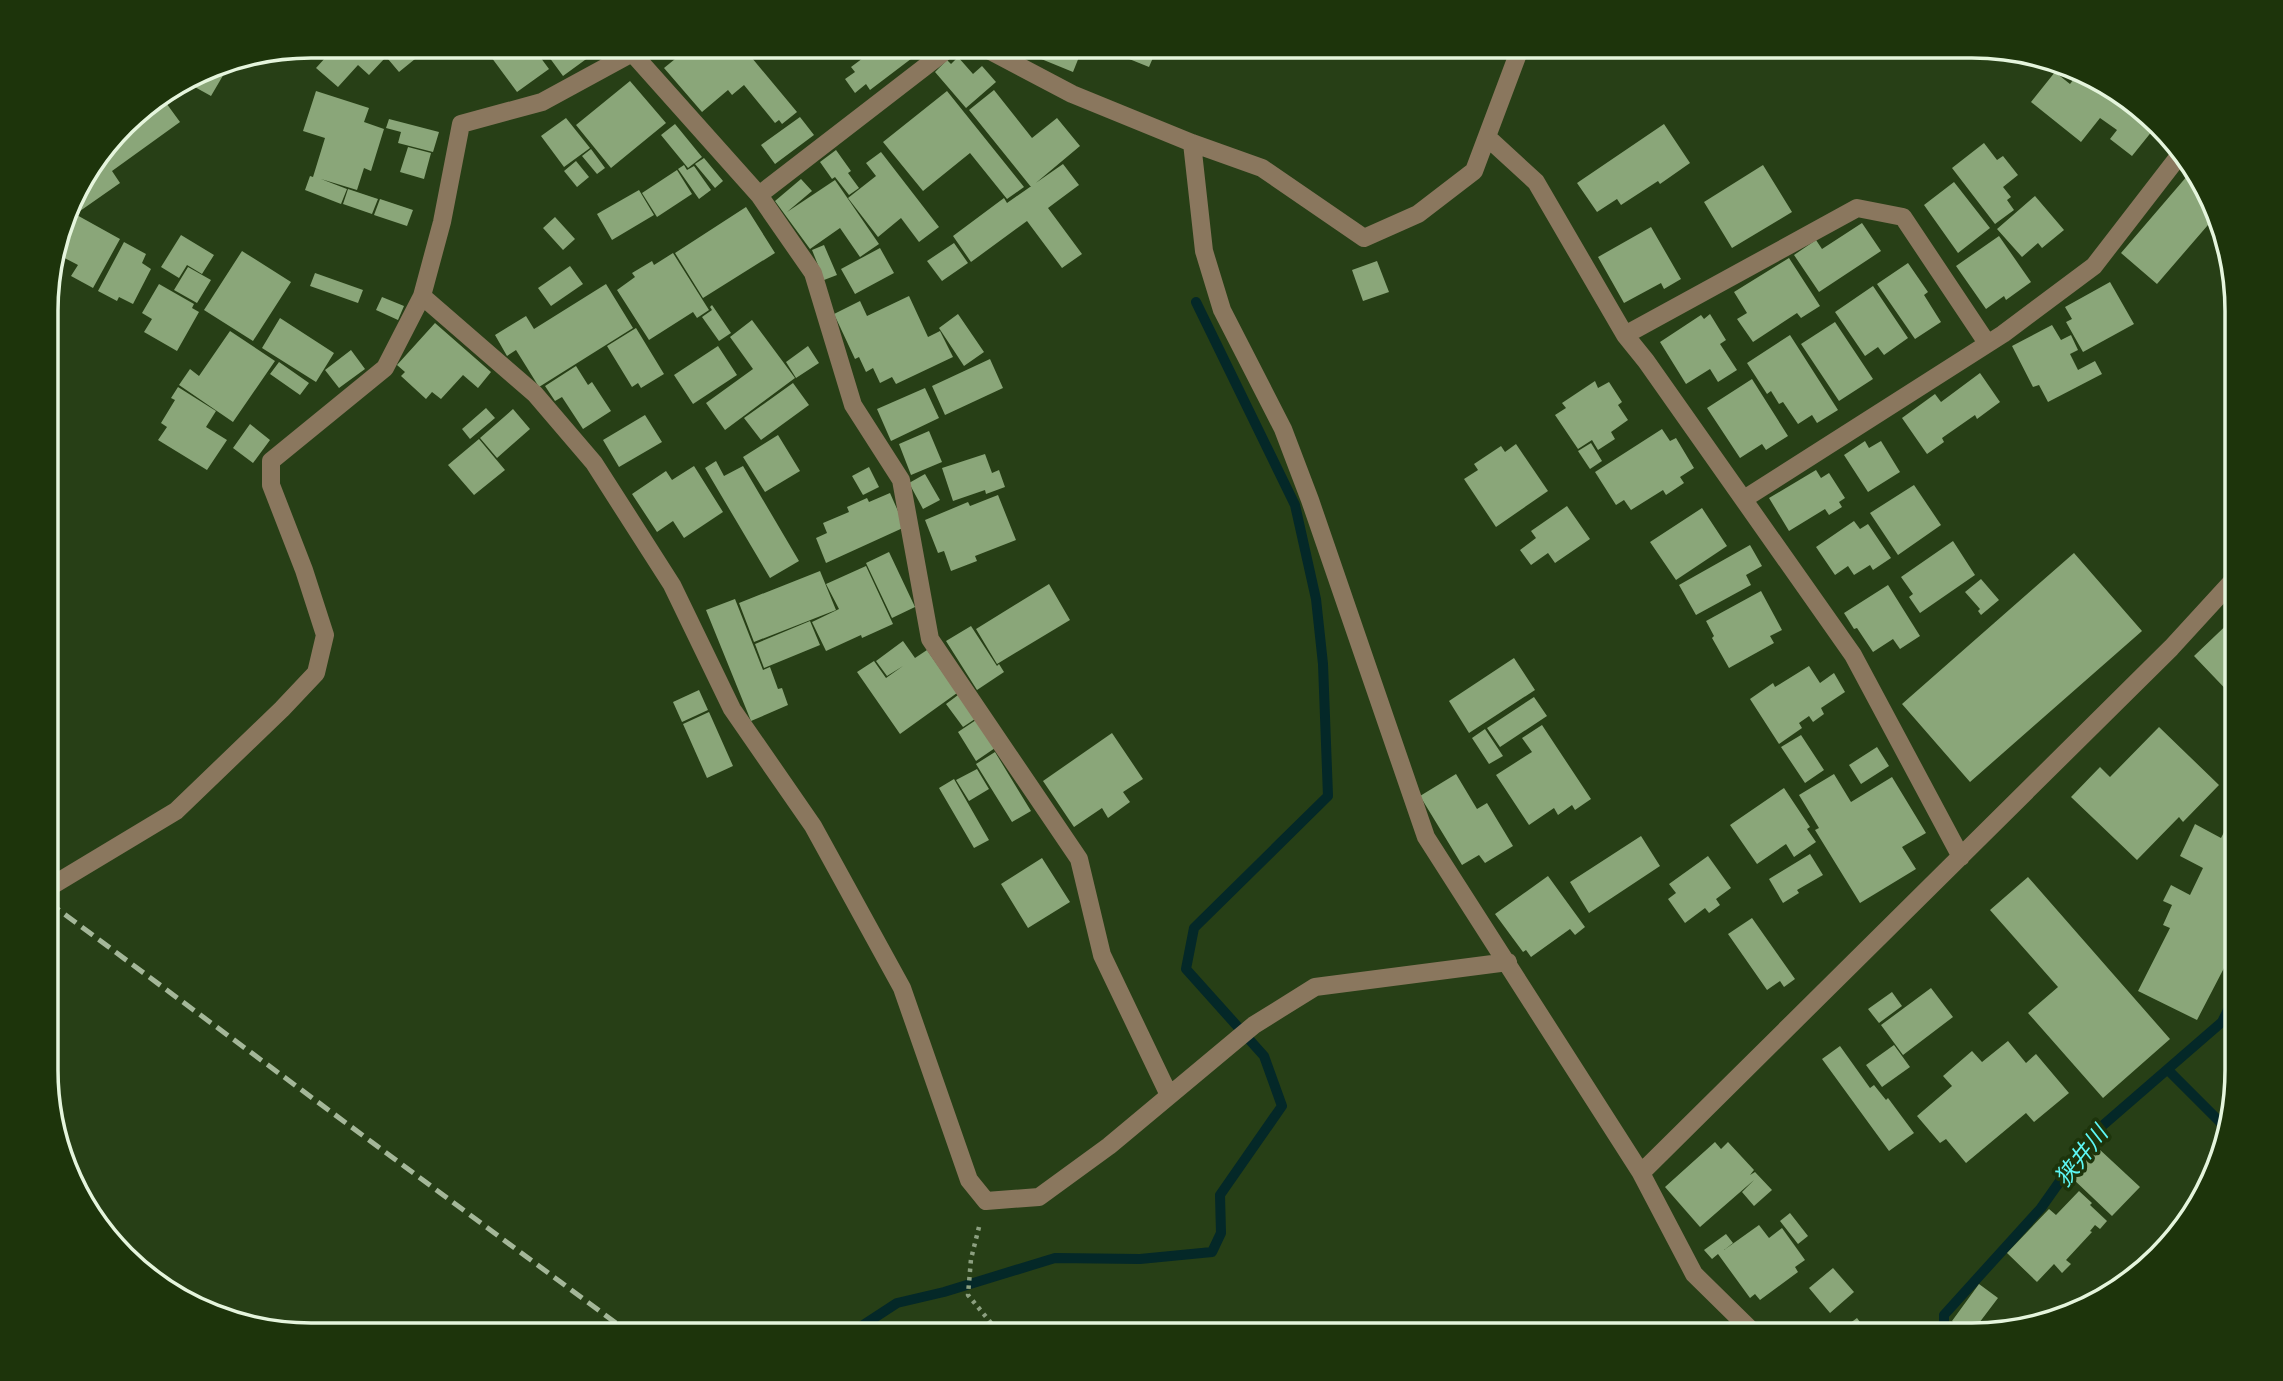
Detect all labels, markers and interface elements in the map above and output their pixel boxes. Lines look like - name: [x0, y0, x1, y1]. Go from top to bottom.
- water label: 狭井川: [2050, 1118, 2115, 1192]

